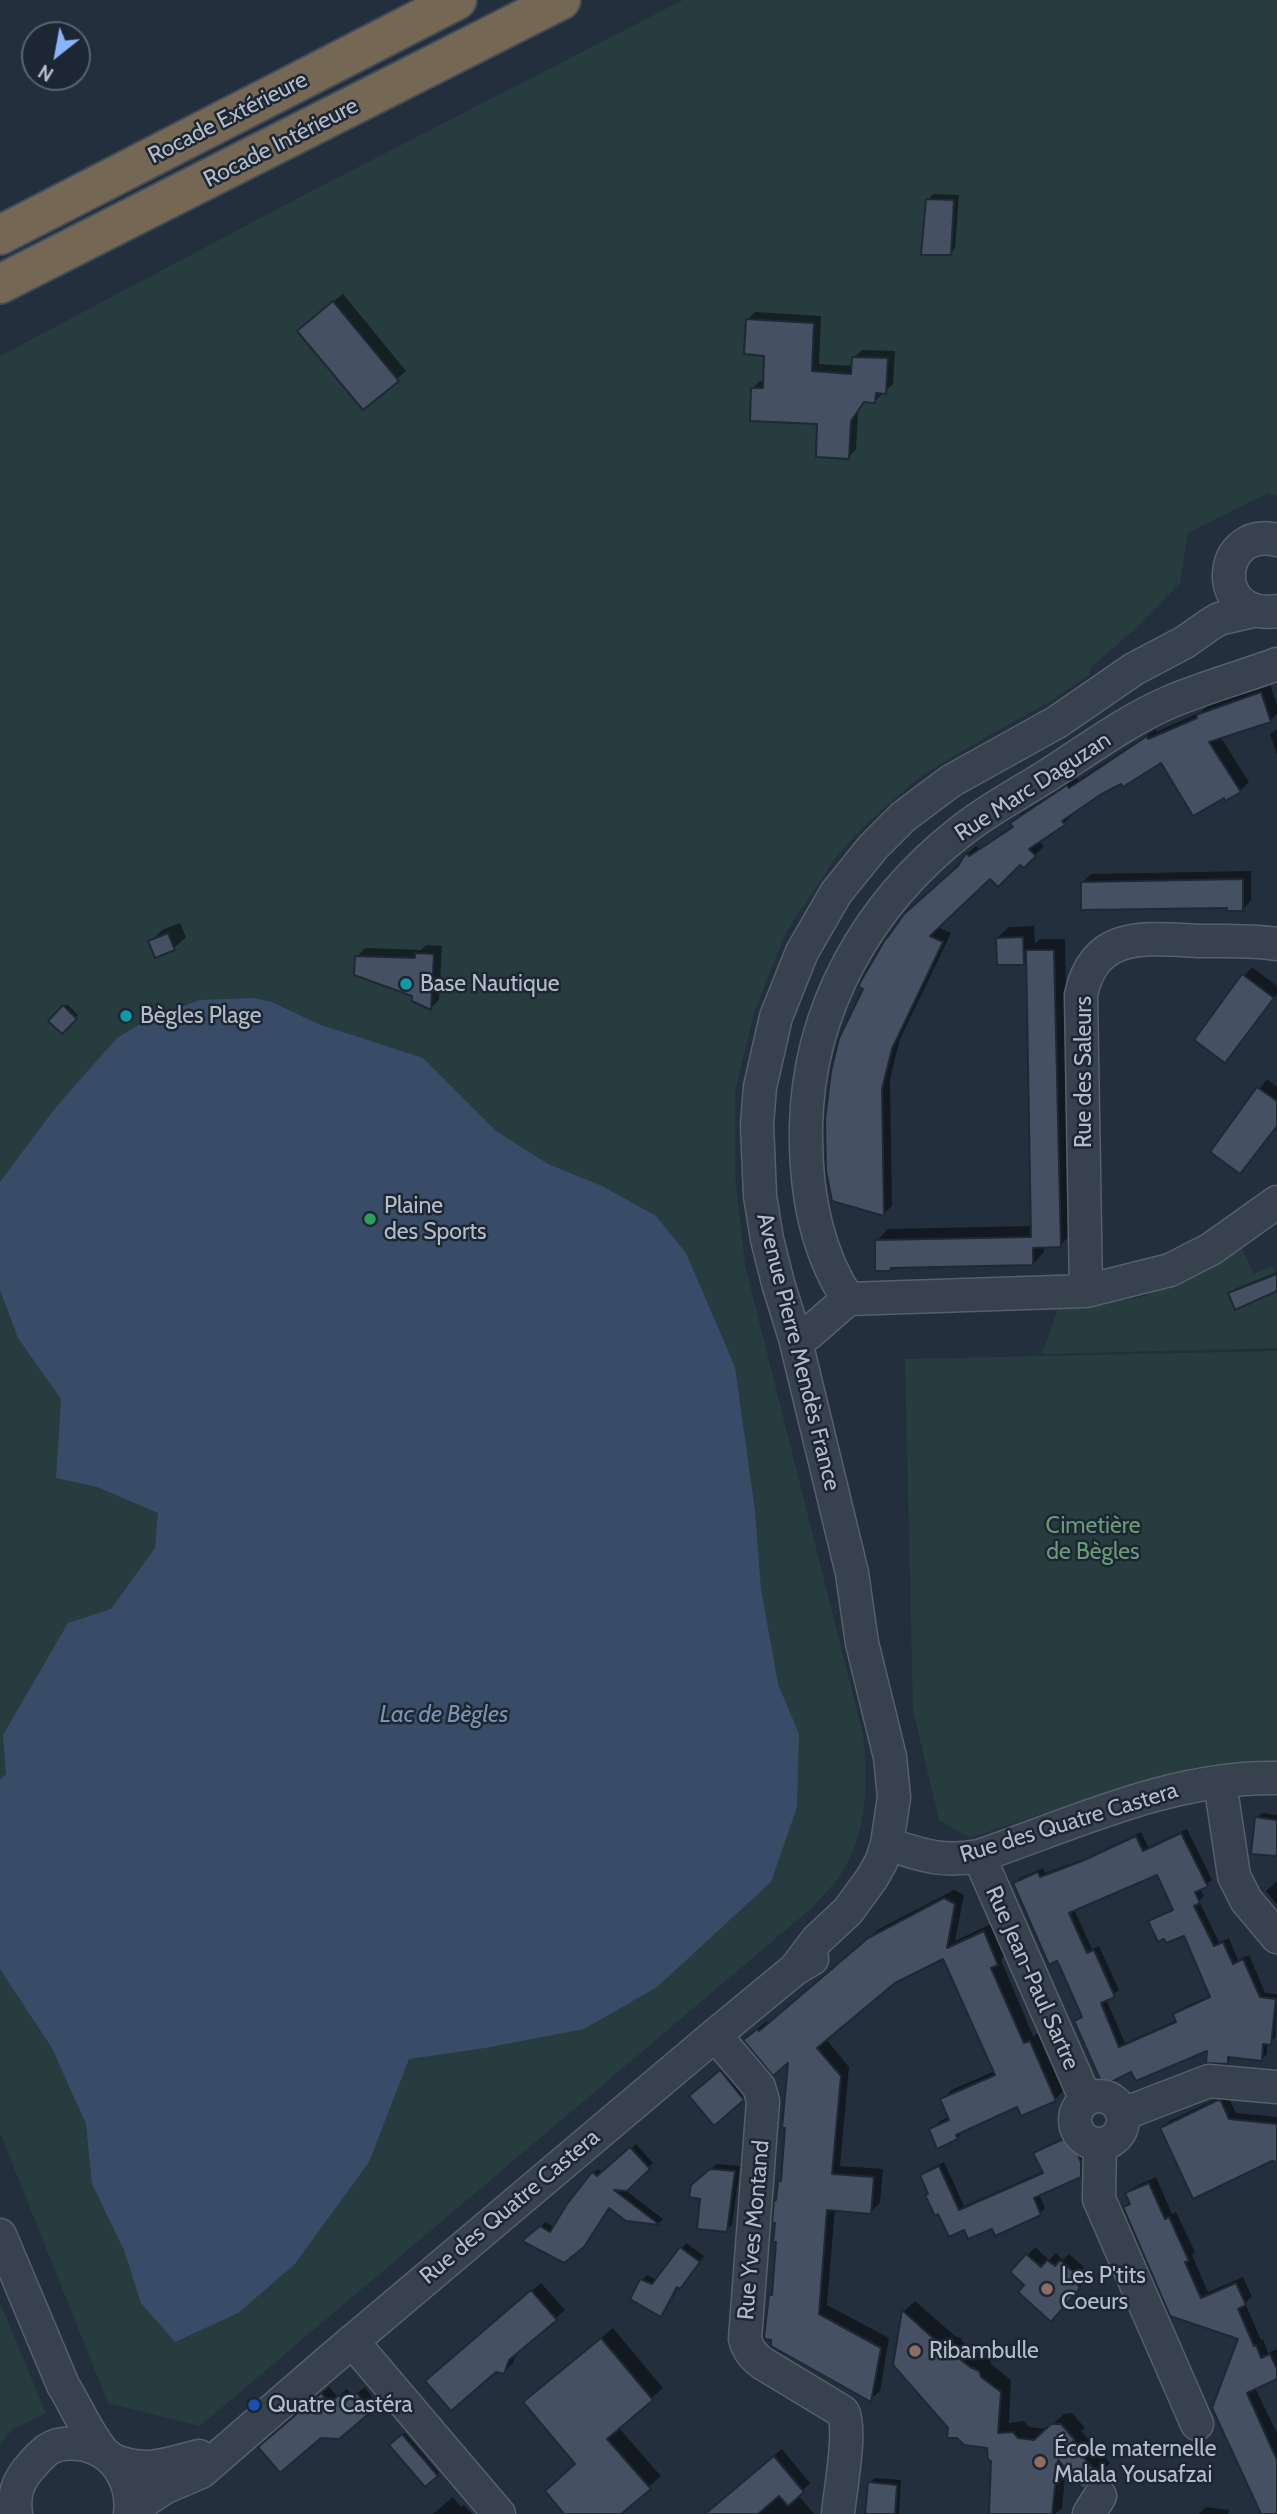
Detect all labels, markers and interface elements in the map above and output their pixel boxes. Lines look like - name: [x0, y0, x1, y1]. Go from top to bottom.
- north arrow: [21, 21, 91, 91]
- text: N: [34, 59, 58, 86]
- street label: Rocade Extérieure: [144, 66, 312, 170]
- street label: Rocade Intérieure: [199, 92, 363, 194]
- street label: Rue Marc Daguzan: [950, 726, 1116, 848]
- place label: Base Nautique: [420, 970, 560, 998]
- marker: Base Nautique: [398, 976, 414, 992]
- street label: Rue des Saleurs: [1070, 996, 1098, 1148]
- place label: Bègles Plage: [140, 1002, 261, 1030]
- marker: Bègles Plage: [118, 1008, 134, 1024]
- place label: Plaine des Sports: [384, 1192, 487, 1246]
- street label: Avenue Pierre Mendès France: [750, 1210, 846, 1494]
- marker: Plaine des Sports: [362, 1211, 378, 1227]
- park label: Cimetière de Bègles: [1046, 1512, 1140, 1566]
- water label: Lac de Bègles: [380, 1701, 508, 1729]
- street label: Rue des Quatre Castera: [957, 1777, 1181, 1869]
- street label: Rue Jean-Paul Sartre: [979, 1882, 1085, 2074]
- street label: Rue des Quatre Castera: [414, 2124, 606, 2290]
- street label: Rue Yves Montand: [732, 2139, 776, 2321]
- place label: Les P'tits Coeurs: [1061, 2262, 1146, 2316]
- marker: Les P'tits Coeurs: [1039, 2281, 1055, 2297]
- place label: Ribambulle: [929, 2337, 1039, 2365]
- marker: Ribambulle: [907, 2343, 923, 2359]
- place label: Quatre Castéra: [268, 2391, 412, 2419]
- marker: Quatre Castéra: [246, 2397, 262, 2413]
- place label: École maternelle Malala Yousafzai: [1054, 2435, 1216, 2489]
- marker: École maternelle Malala Yousafzai: [1032, 2454, 1048, 2470]

